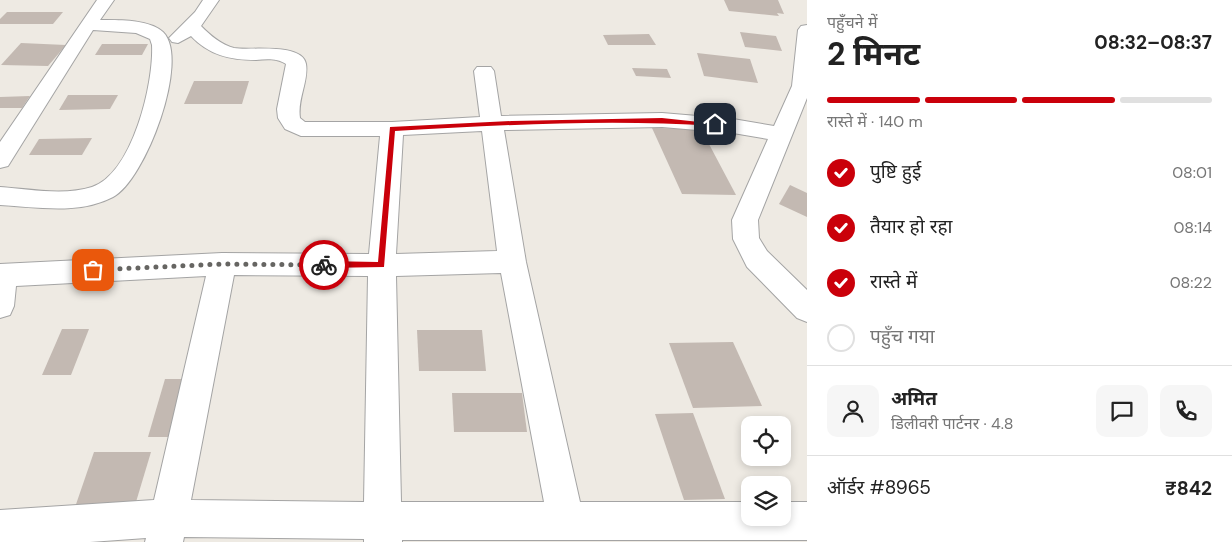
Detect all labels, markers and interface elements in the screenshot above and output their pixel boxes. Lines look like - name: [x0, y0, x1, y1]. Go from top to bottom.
- text: पहुँचने में: [827, 12, 877, 33]
- text: 08:32–08:37: [1094, 30, 1212, 55]
- text: 2 मिनट: [827, 33, 920, 75]
- pin: [694, 103, 736, 145]
- icon: home: [701, 110, 729, 138]
- text: रास्ते में · 140 m: [827, 111, 923, 132]
- icon: check: [827, 159, 855, 187]
- text: पुष्टि हुई: [870, 159, 921, 184]
- text: 08:01: [1172, 162, 1212, 183]
- icon: check: [827, 214, 855, 242]
- text: तैयार हो रहा: [870, 214, 952, 239]
- text: 08:14: [1173, 217, 1212, 238]
- courier: [299, 240, 349, 290]
- pin: [72, 249, 114, 291]
- icon: bike: [310, 251, 338, 279]
- icon: bag: [79, 256, 107, 284]
- icon: check: [827, 269, 855, 297]
- text: रास्ते में: [870, 269, 917, 294]
- text: 08:22: [1170, 272, 1212, 293]
- text: पहुँच गया: [870, 324, 935, 349]
- button: person: [827, 385, 879, 437]
- button: chat: [1096, 385, 1148, 437]
- button: phone: [1160, 385, 1212, 437]
- text: अमित: [891, 386, 937, 411]
- text: डिलीवरी पार्टनर · 4.8: [891, 413, 1014, 434]
- map controls: [741, 416, 791, 526]
- button: locate: [741, 416, 791, 466]
- text: ऑर्डर #8965: [827, 475, 931, 500]
- button: layers: [741, 476, 791, 526]
- text: ₹842: [1165, 476, 1212, 501]

